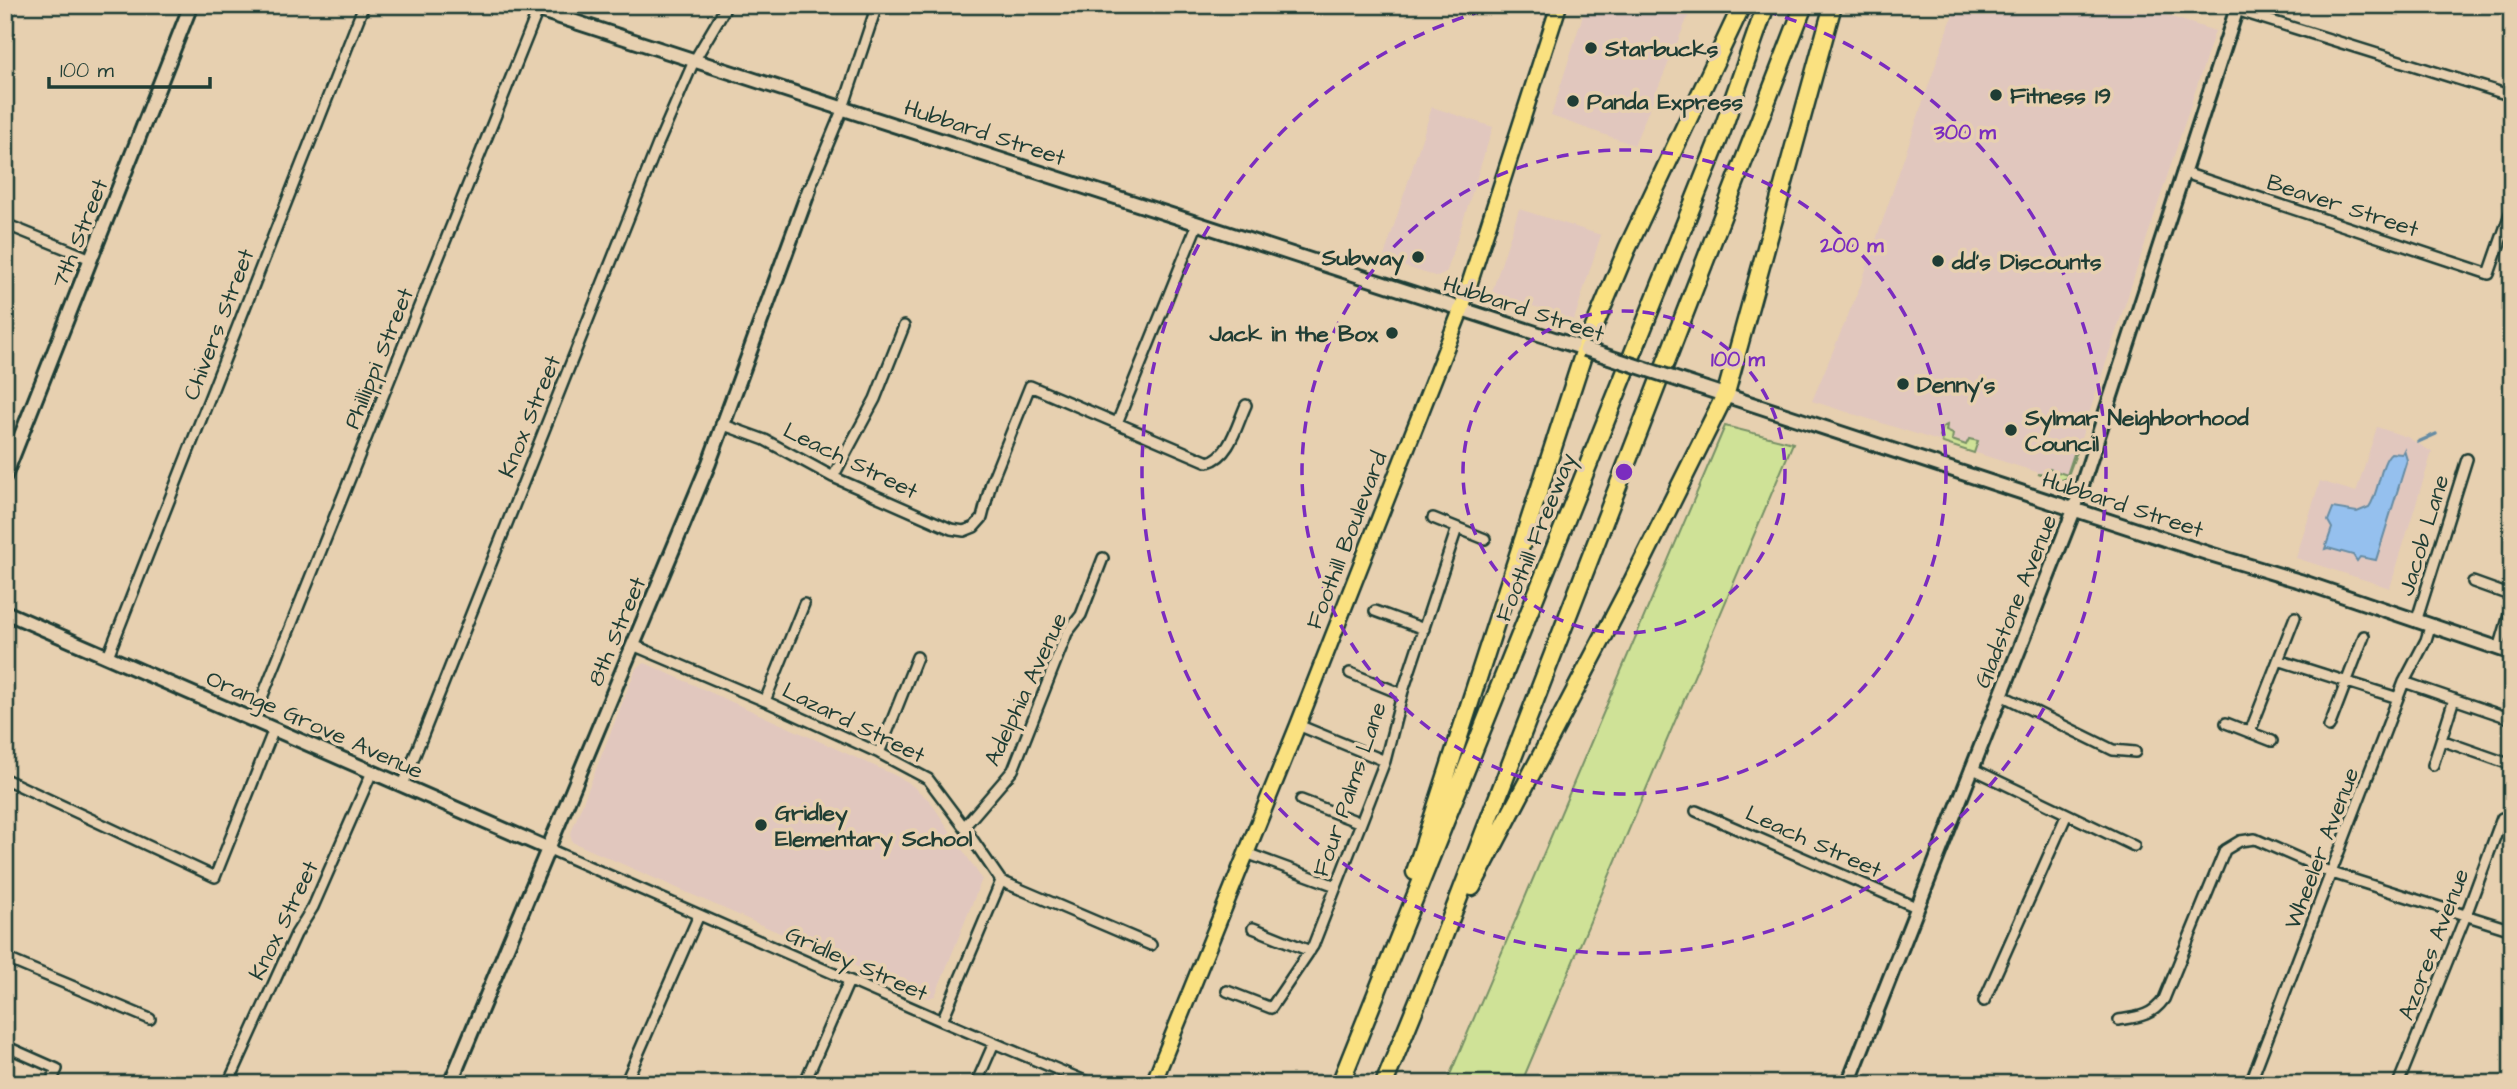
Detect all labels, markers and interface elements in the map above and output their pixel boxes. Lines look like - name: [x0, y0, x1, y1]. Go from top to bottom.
- place label: Starbucks: [1604, 33, 1719, 65]
- marker: Starbucks: [1583, 40, 1599, 56]
- scale bar: [49, 46, 210, 90]
- text: 100 m: [60, 56, 115, 85]
- place label: Fitness 19: [2010, 80, 2111, 112]
- place label: Panda Express: [1587, 86, 1743, 118]
- marker: Fitness 19: [1988, 87, 2004, 103]
- street label: Hubbard Street: [900, 92, 1070, 174]
- marker: Panda Express: [1565, 93, 1581, 109]
- text: 300 m: [1933, 118, 1997, 147]
- street label: Beaver Street: [2263, 166, 2423, 246]
- street label: 7th Street: [44, 173, 117, 293]
- text: 200 m: [1819, 231, 1884, 260]
- place label: Subway: [1321, 242, 1404, 276]
- street label: Chivers Street: [175, 243, 263, 405]
- place label: dd's Discounts: [1951, 246, 2102, 278]
- marker: Subway: [1410, 249, 1426, 265]
- marker: dd's Discounts: [1930, 253, 1946, 269]
- street label: Hubbard Street: [1439, 268, 1609, 350]
- street label: Phillippi Street: [336, 282, 422, 434]
- place label: Jack in the Box: [1209, 318, 1379, 350]
- marker: Jack in the Box: [1384, 325, 1400, 341]
- text: 100 m: [1711, 345, 1766, 374]
- street label: Knox Street: [491, 350, 569, 482]
- place label: Denny's: [1917, 369, 1996, 403]
- marker: Denny's: [1895, 376, 1911, 392]
- place label: Sylmar Neighborhood Council: [2024, 402, 2249, 460]
- street label: Leach Street: [778, 414, 924, 508]
- marker: Sylmar Neighborhood Council: [2003, 422, 2019, 438]
- street label: Foothill Boulevard: [1298, 447, 1396, 634]
- street label: Foothill Freeway: [1488, 448, 1585, 627]
- centre of rings: [1612, 460, 1636, 484]
- street label: Hubbard Street: [2038, 464, 2208, 546]
- street label: Jacob Lane: [2390, 471, 2458, 600]
- street label: Gladstone Avenue: [1966, 510, 2065, 693]
- street label: 8th Street: [580, 571, 655, 691]
- street label: Adelphia Avenue: [976, 607, 1075, 771]
- street label: Orange Grove Avenue: [200, 663, 428, 788]
- street label: Lazard Street: [777, 674, 931, 772]
- street label: Four Palms Lane: [1305, 698, 1395, 881]
- street label: Wheeler Avenue: [2276, 763, 2367, 934]
- place label: Gridley Elementary School: [775, 797, 973, 857]
- street label: Leach Street: [1740, 798, 1888, 887]
- marker: Gridley Elementary School: [753, 817, 769, 833]
- street label: Knox Street: [241, 855, 327, 986]
- street label: Azores Avenue: [2390, 864, 2477, 1025]
- street label: Gridley Street: [780, 918, 934, 1011]

